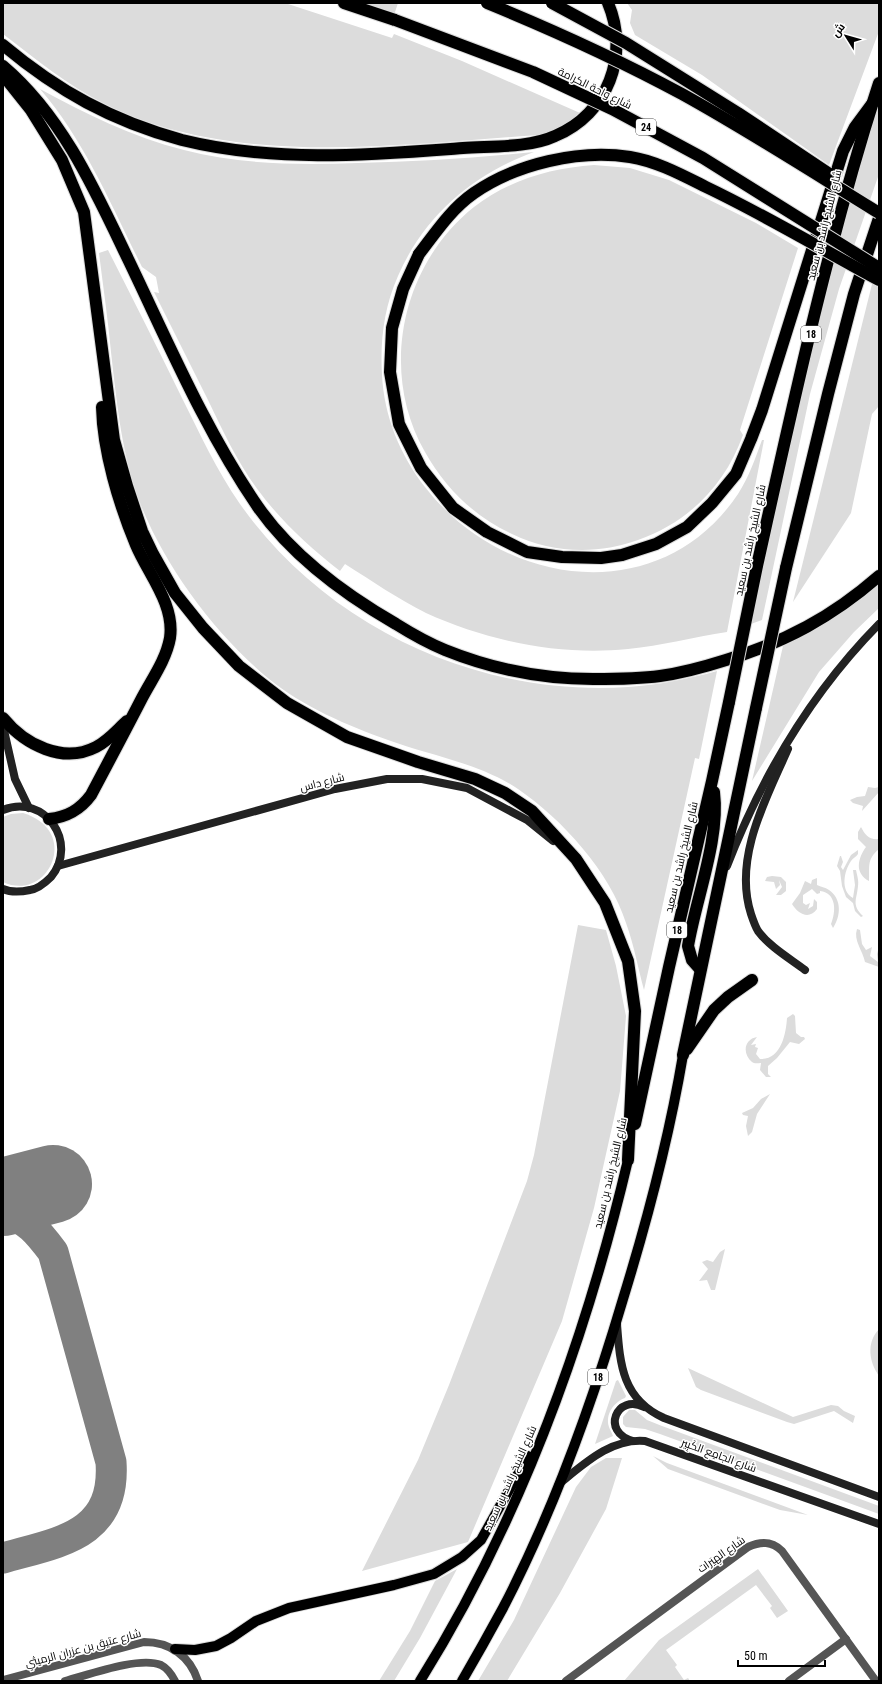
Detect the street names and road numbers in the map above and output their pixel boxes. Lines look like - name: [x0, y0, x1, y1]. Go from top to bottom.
- street label: شارع واحة الكرامة: [555, 65, 634, 113]
- road number: 24: [636, 119, 656, 135]
- street label: شارع الشيخ راشد بن سعيد: [804, 168, 846, 282]
- road number: 18: [801, 326, 821, 342]
- street label: شارع الشيخ راشد بن سعيد: [732, 483, 770, 597]
- street label: شارع داس: [299, 771, 346, 795]
- street label: شارع الشيخ راشد بن سعيد: [662, 800, 702, 914]
- road number: 18: [667, 922, 687, 938]
- street label: شارع الشيخ راشد بن سعيد: [591, 1116, 631, 1230]
- road number: 18: [588, 1369, 608, 1385]
- street label: شارع الشيخ راشد بن سعيد: [481, 1424, 540, 1533]
- street label: شارع الجامِع الكَبِير: [678, 1435, 758, 1476]
- street label: شارع الهِيَرات: [695, 1533, 748, 1577]
- street label: شارع عتيق بن عزران الرميثي: [24, 1627, 143, 1672]

